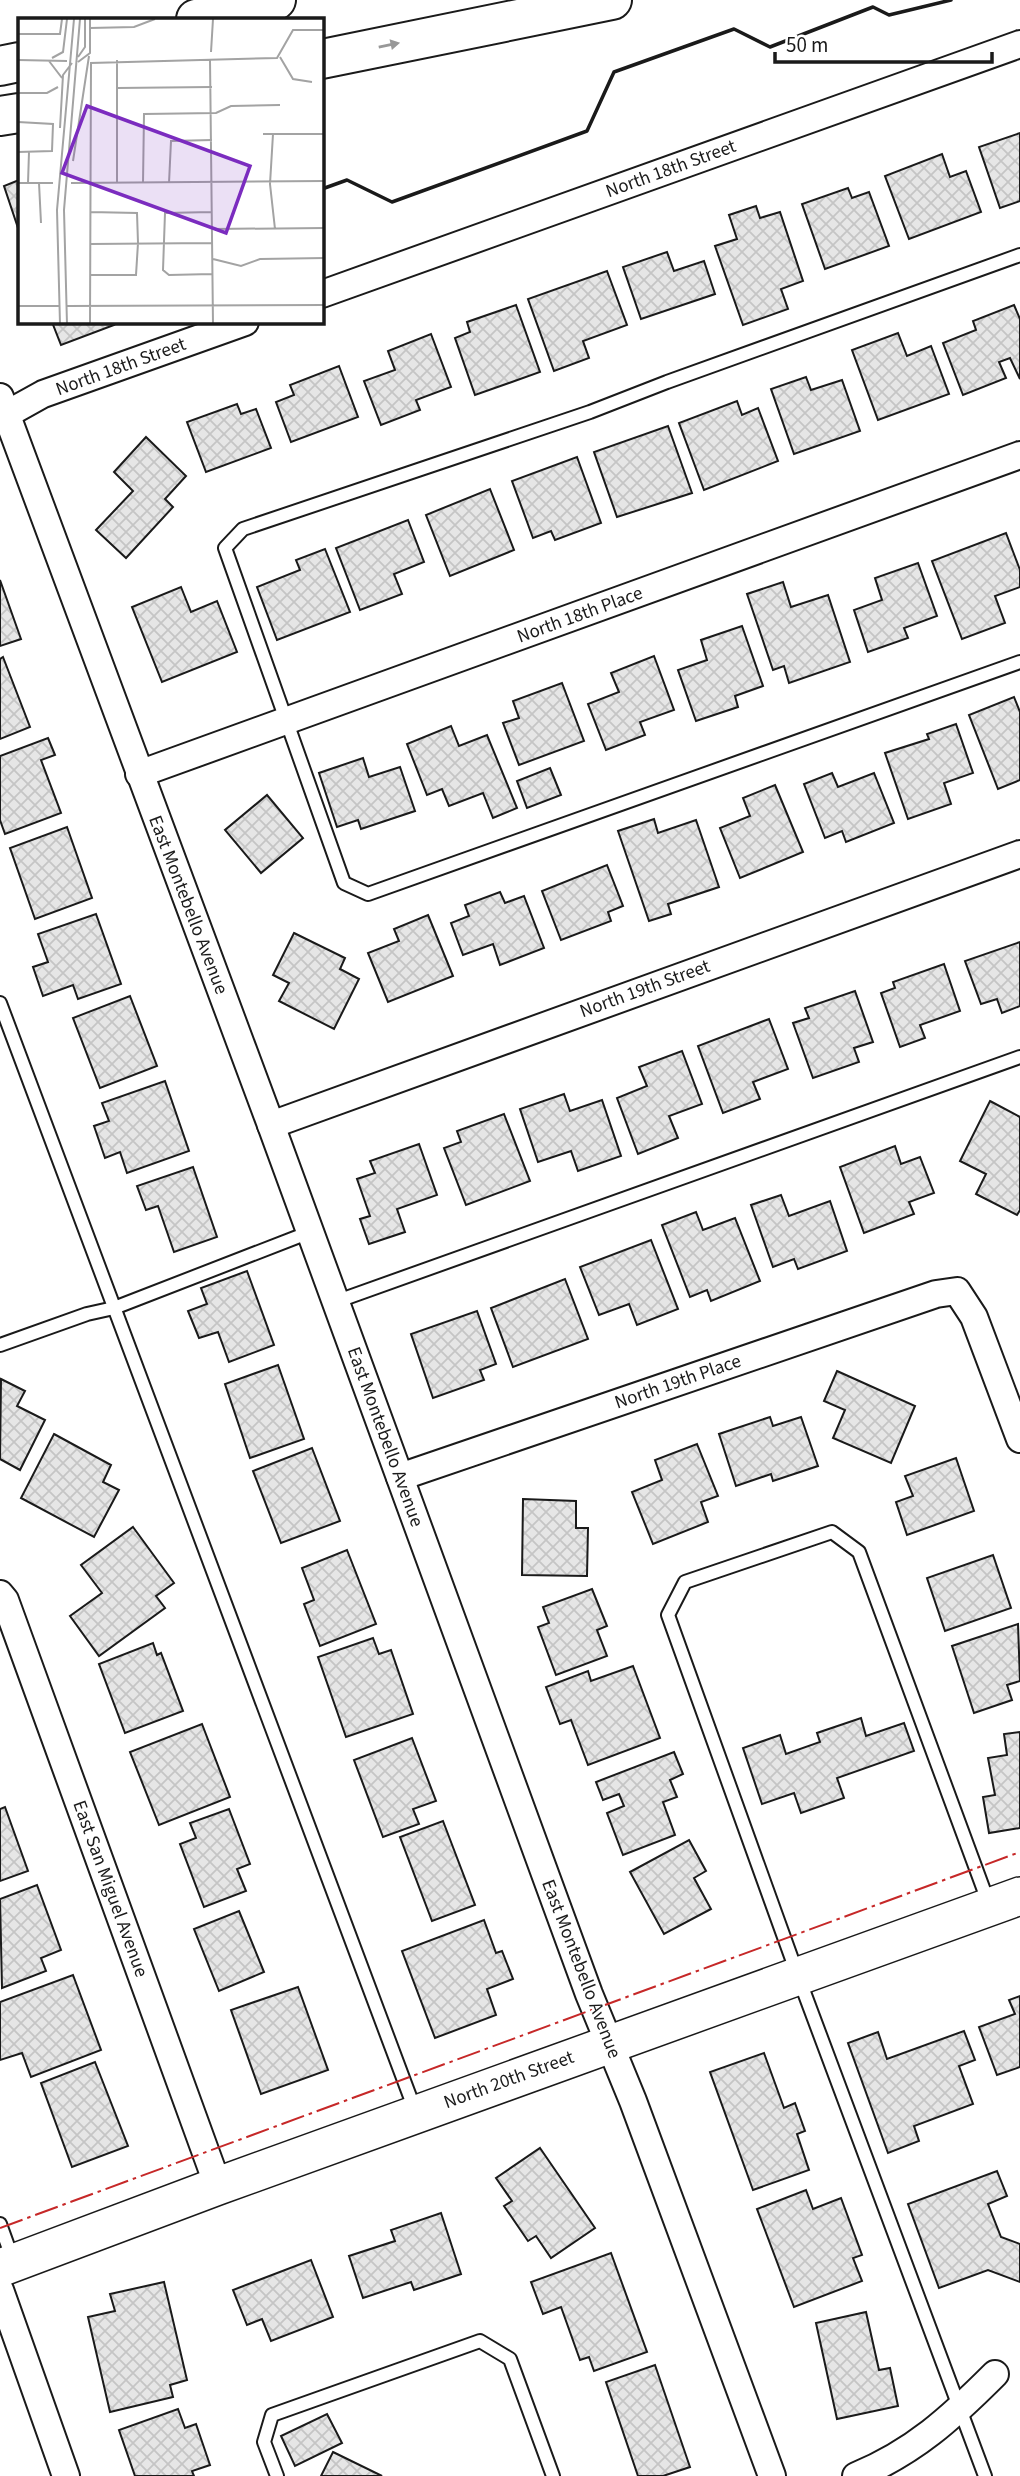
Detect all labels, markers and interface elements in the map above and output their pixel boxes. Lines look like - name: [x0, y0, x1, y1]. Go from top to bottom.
- inset map: [18, 18, 324, 324]
- scale bar: [775, 21, 992, 65]
- text: 50 m: [786, 30, 828, 60]
- one-way arrow: [378, 40, 400, 51]
- street label: North 18th Street: [602, 133, 740, 205]
- street label: North 18th Street: [52, 331, 190, 403]
- street label: North 18th Place: [513, 580, 647, 650]
- street label: East Montebello Avenue: [141, 812, 235, 998]
- street label: North 19th Street: [576, 953, 714, 1025]
- street label: East Montebello Avenue: [340, 1343, 430, 1531]
- street label: North 19th Place: [611, 1348, 745, 1416]
- street label: East San Miguel Avenue: [65, 1797, 155, 1981]
- street label: East Montebello Avenue: [534, 1876, 628, 2062]
- street label: North 20th Street: [440, 2044, 578, 2116]

